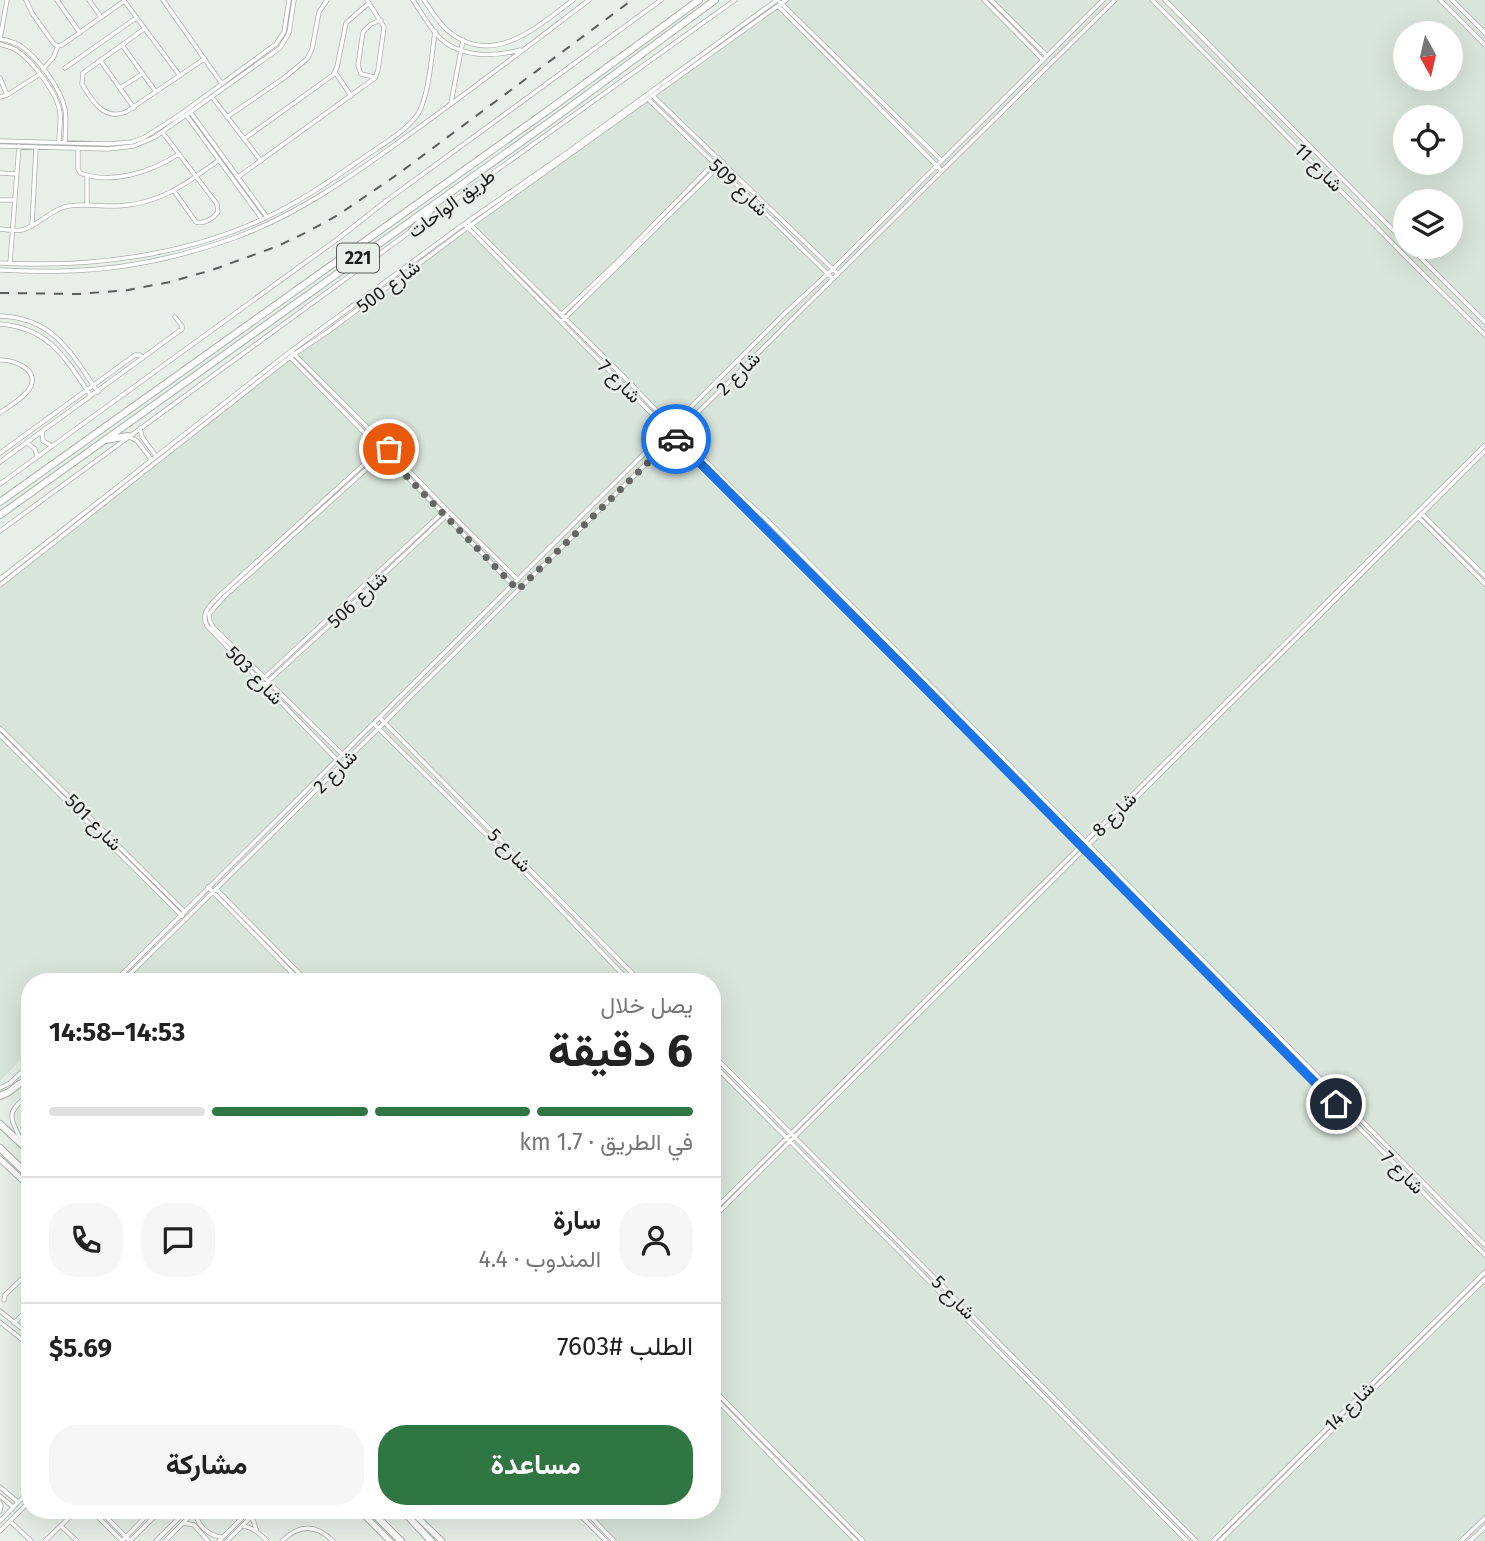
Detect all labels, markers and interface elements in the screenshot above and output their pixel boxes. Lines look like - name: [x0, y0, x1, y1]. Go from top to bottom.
- north arrow: [1393, 21, 1463, 91]
- map controls: [1393, 21, 1463, 259]
- button: locate: [1393, 105, 1463, 175]
- street label: شارع 11: [1289, 138, 1348, 197]
- street label: شارع 509: [704, 154, 773, 222]
- street label: طريق الواحات: [403, 164, 499, 243]
- button: layers: [1393, 189, 1463, 259]
- road number: 221: [337, 244, 379, 272]
- street label: شارع 500: [352, 255, 425, 319]
- street label: شارع 2: [712, 347, 766, 401]
- street label: شارع 7: [593, 355, 646, 408]
- courier: [641, 404, 711, 474]
- pin: [359, 419, 419, 479]
- icon: car: [657, 420, 695, 458]
- icon: bag: [370, 430, 408, 468]
- street label: شارع 506: [323, 566, 393, 634]
- street label: شارع 503: [220, 641, 288, 710]
- street label: شارع 2: [309, 745, 363, 799]
- street label: شارع 8: [1087, 787, 1142, 842]
- street label: شارع 501: [60, 789, 127, 856]
- street label: شارع 5: [482, 824, 536, 878]
- text: يصل خلال: [601, 991, 693, 1019]
- text: 14:53–14:58: [49, 1017, 185, 1048]
- text: 6 دقيقة: [548, 1023, 693, 1078]
- pin: [1306, 1074, 1366, 1134]
- icon: home: [1317, 1085, 1355, 1123]
- text: في الطريق · 1.7 km: [519, 1128, 693, 1156]
- street label: شارع 7: [1376, 1146, 1429, 1199]
- button: phone: [49, 1203, 123, 1277]
- button: chat: [141, 1203, 215, 1277]
- button: person: [619, 1203, 693, 1277]
- text: سارة: [553, 1205, 601, 1236]
- text: المندوب · 4.4: [479, 1245, 601, 1273]
- street label: شارع 5: [926, 1271, 980, 1325]
- text: الطلب #7603: [557, 1331, 693, 1362]
- text: $5.69: [49, 1333, 112, 1364]
- street label: شارع 14: [1319, 1376, 1380, 1437]
- button: مشاركة: [49, 1425, 364, 1505]
- button: مساعدة: [378, 1425, 693, 1505]

